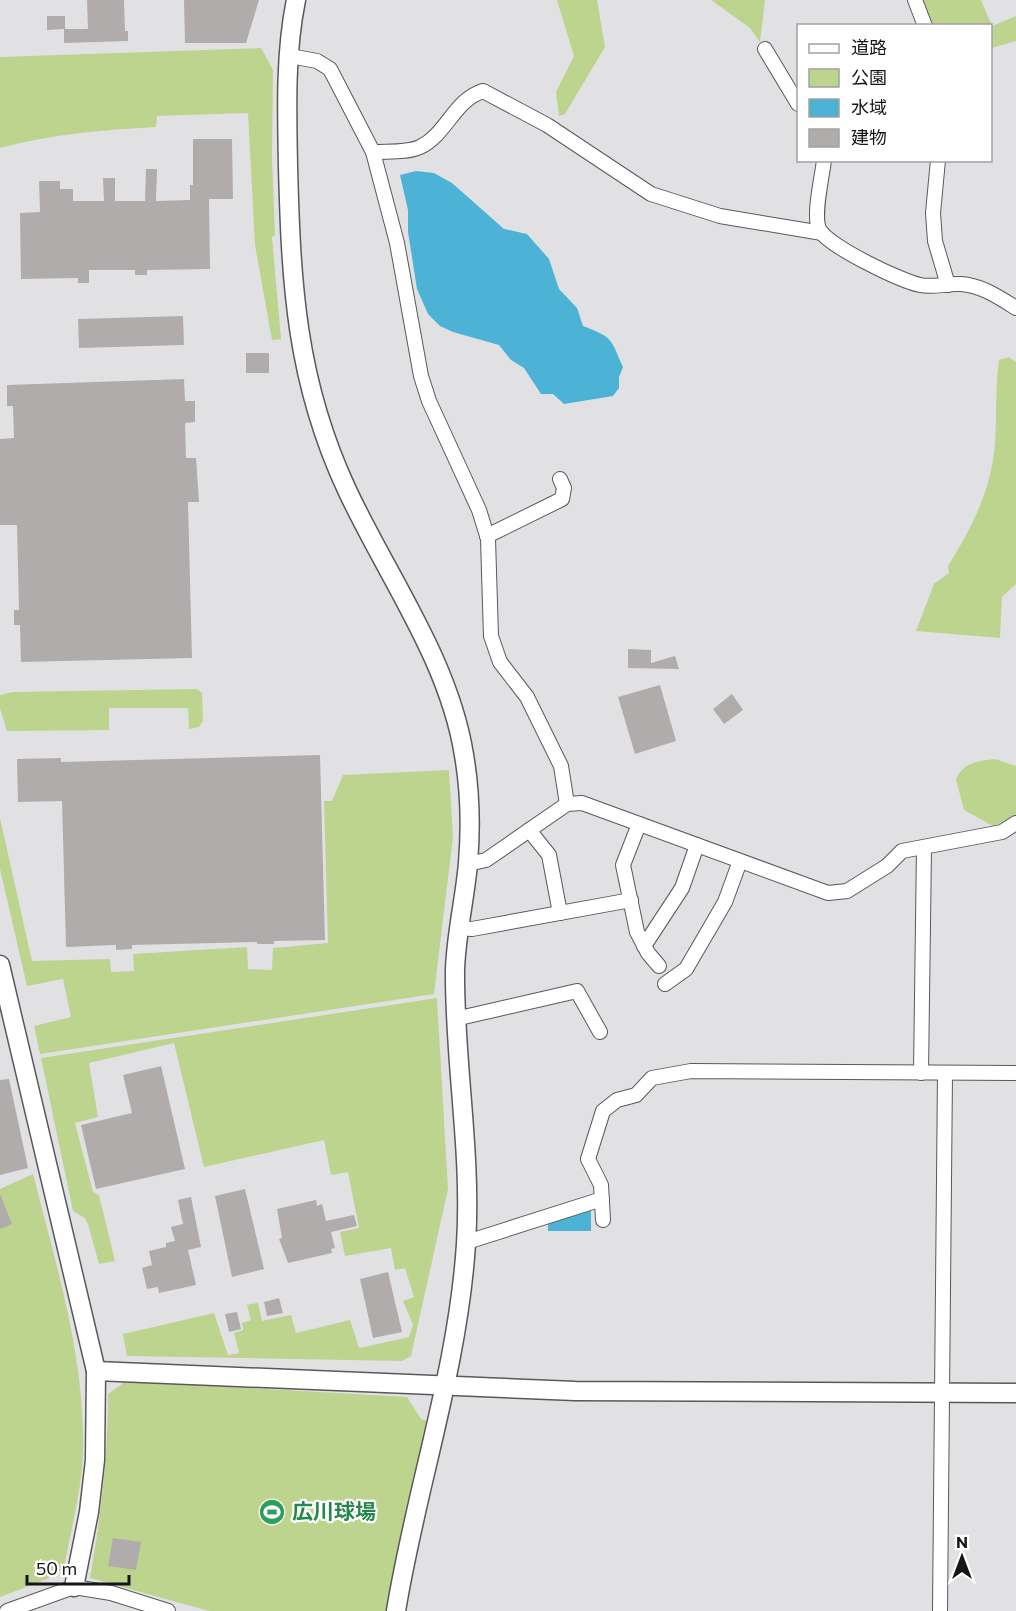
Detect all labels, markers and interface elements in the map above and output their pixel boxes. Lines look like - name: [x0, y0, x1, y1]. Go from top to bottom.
- legend: [797, 24, 992, 162]
- text: 道路: [851, 36, 887, 58]
- text: 公園: [851, 66, 887, 88]
- text: 水域: [851, 96, 887, 118]
- text: 建物: [851, 126, 887, 148]
- sports icon: 広川球場: [257, 1497, 287, 1527]
- place label: 広川球場: [292, 1498, 376, 1523]
- north arrow: [932, 1527, 992, 1587]
- text: N: [956, 1532, 968, 1551]
- scale bar: [27, 1548, 129, 1586]
- text: 50 m: [36, 1557, 77, 1579]

